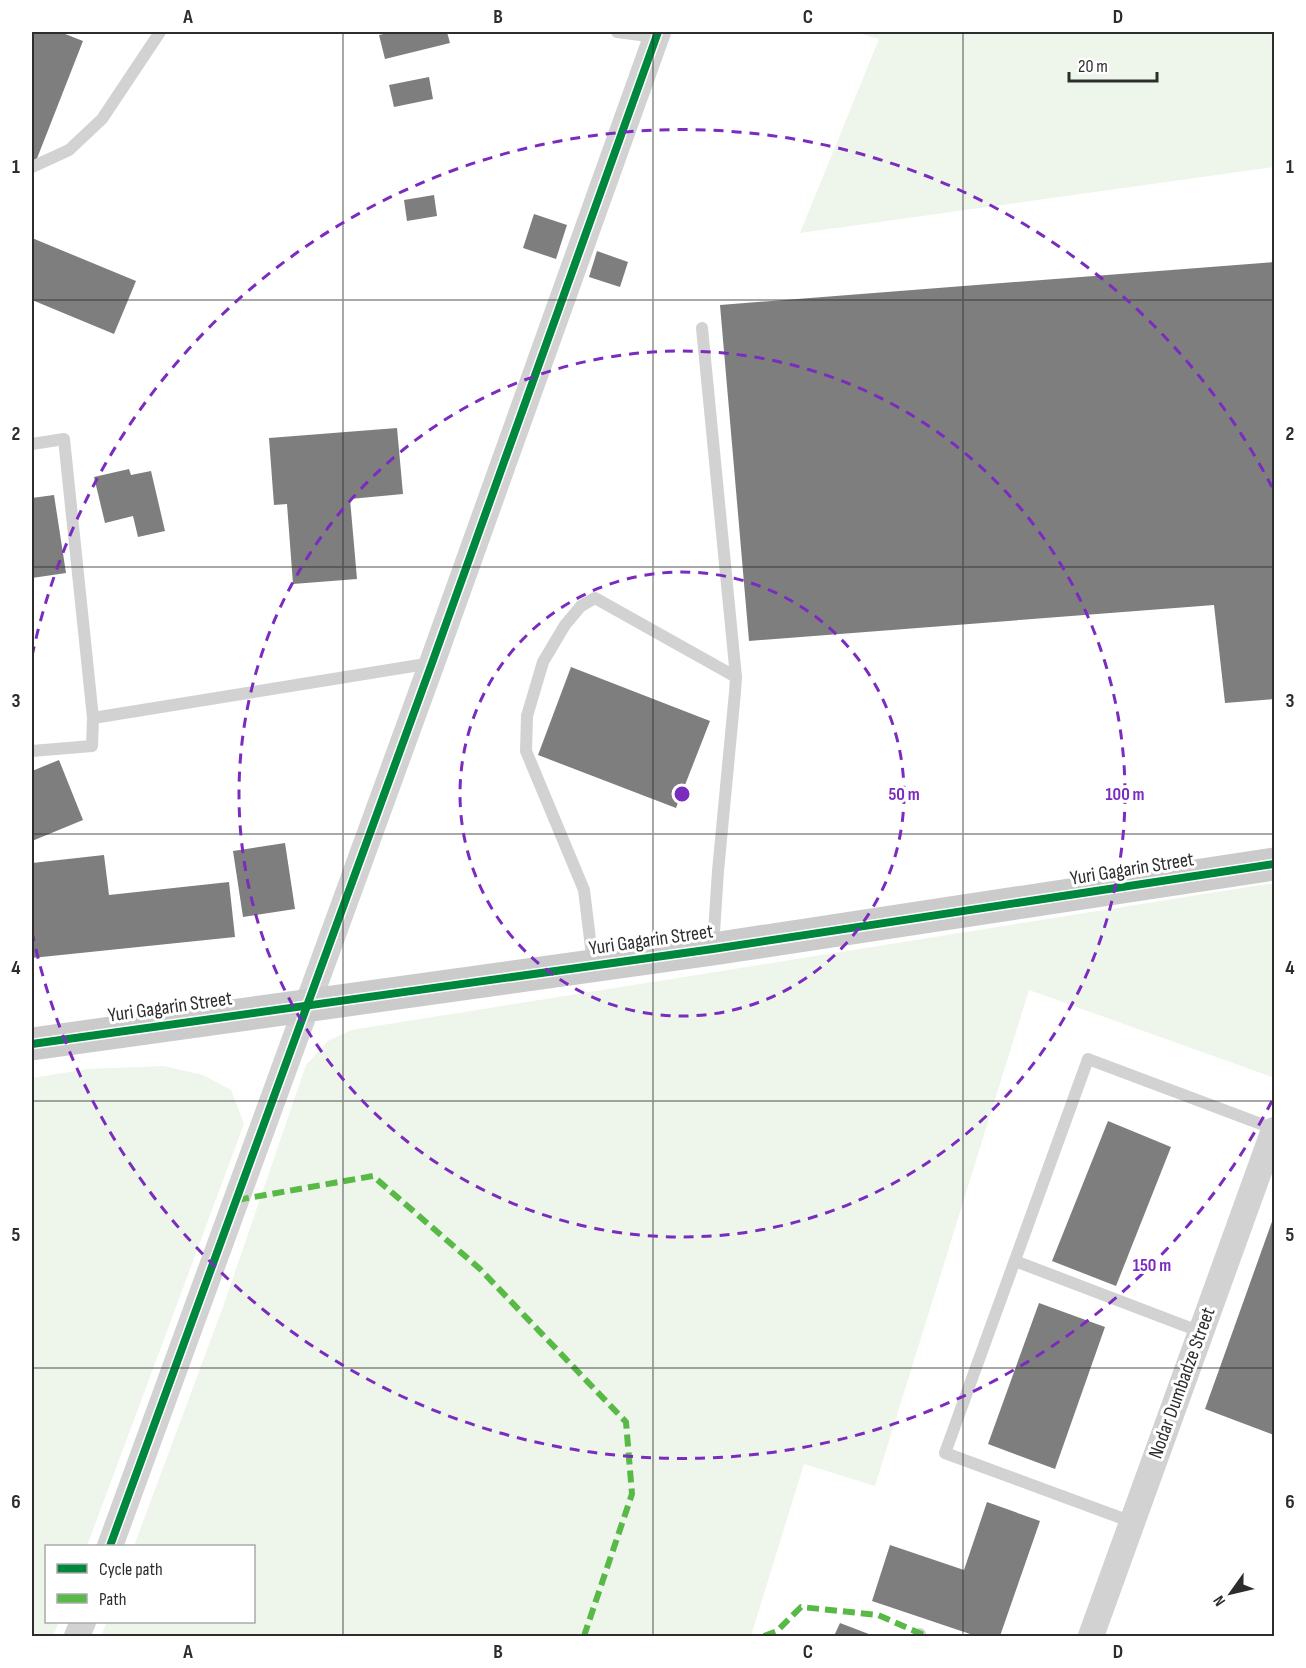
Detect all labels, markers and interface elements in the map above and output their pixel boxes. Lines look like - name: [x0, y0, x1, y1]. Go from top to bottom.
- text: A: [182, 5, 193, 29]
- text: B: [493, 5, 503, 29]
- text: C: [803, 5, 813, 29]
- text: D: [1113, 5, 1123, 29]
- scale bar: [1069, 45, 1158, 83]
- text: 20 m: [1078, 56, 1108, 77]
- text: 1: [12, 155, 20, 179]
- text: 1: [1286, 155, 1294, 179]
- text: 2: [12, 422, 20, 446]
- text: 2: [1286, 422, 1294, 446]
- text: 3: [12, 689, 21, 713]
- text: 3: [1286, 689, 1295, 713]
- centre of rings: [672, 784, 692, 804]
- text: 50 m: [888, 784, 920, 805]
- text: 100 m: [1106, 784, 1145, 805]
- street label: Yuri Gagarin Street: [1068, 847, 1196, 891]
- street label: Yuri Gagarin Street: [587, 919, 715, 961]
- text: 4: [11, 956, 21, 980]
- text: 4: [1285, 956, 1295, 980]
- street label: Yuri Gagarin Street: [106, 986, 234, 1028]
- text: 5: [12, 1223, 21, 1247]
- text: 5: [1286, 1223, 1295, 1247]
- text: 150 m: [1133, 1255, 1171, 1276]
- street label: Nodar Dumbadze Street: [1144, 1304, 1220, 1462]
- text: 6: [11, 1490, 21, 1514]
- text: 6: [1285, 1490, 1295, 1514]
- legend: [45, 1545, 255, 1623]
- text: Cycle path: [99, 1559, 163, 1580]
- north arrow: [1201, 1563, 1261, 1623]
- text: Path: [99, 1589, 127, 1610]
- text: N: [1210, 1592, 1230, 1609]
- text: A: [182, 1640, 193, 1664]
- text: B: [493, 1640, 503, 1664]
- text: C: [803, 1640, 813, 1664]
- text: D: [1113, 1640, 1123, 1664]

